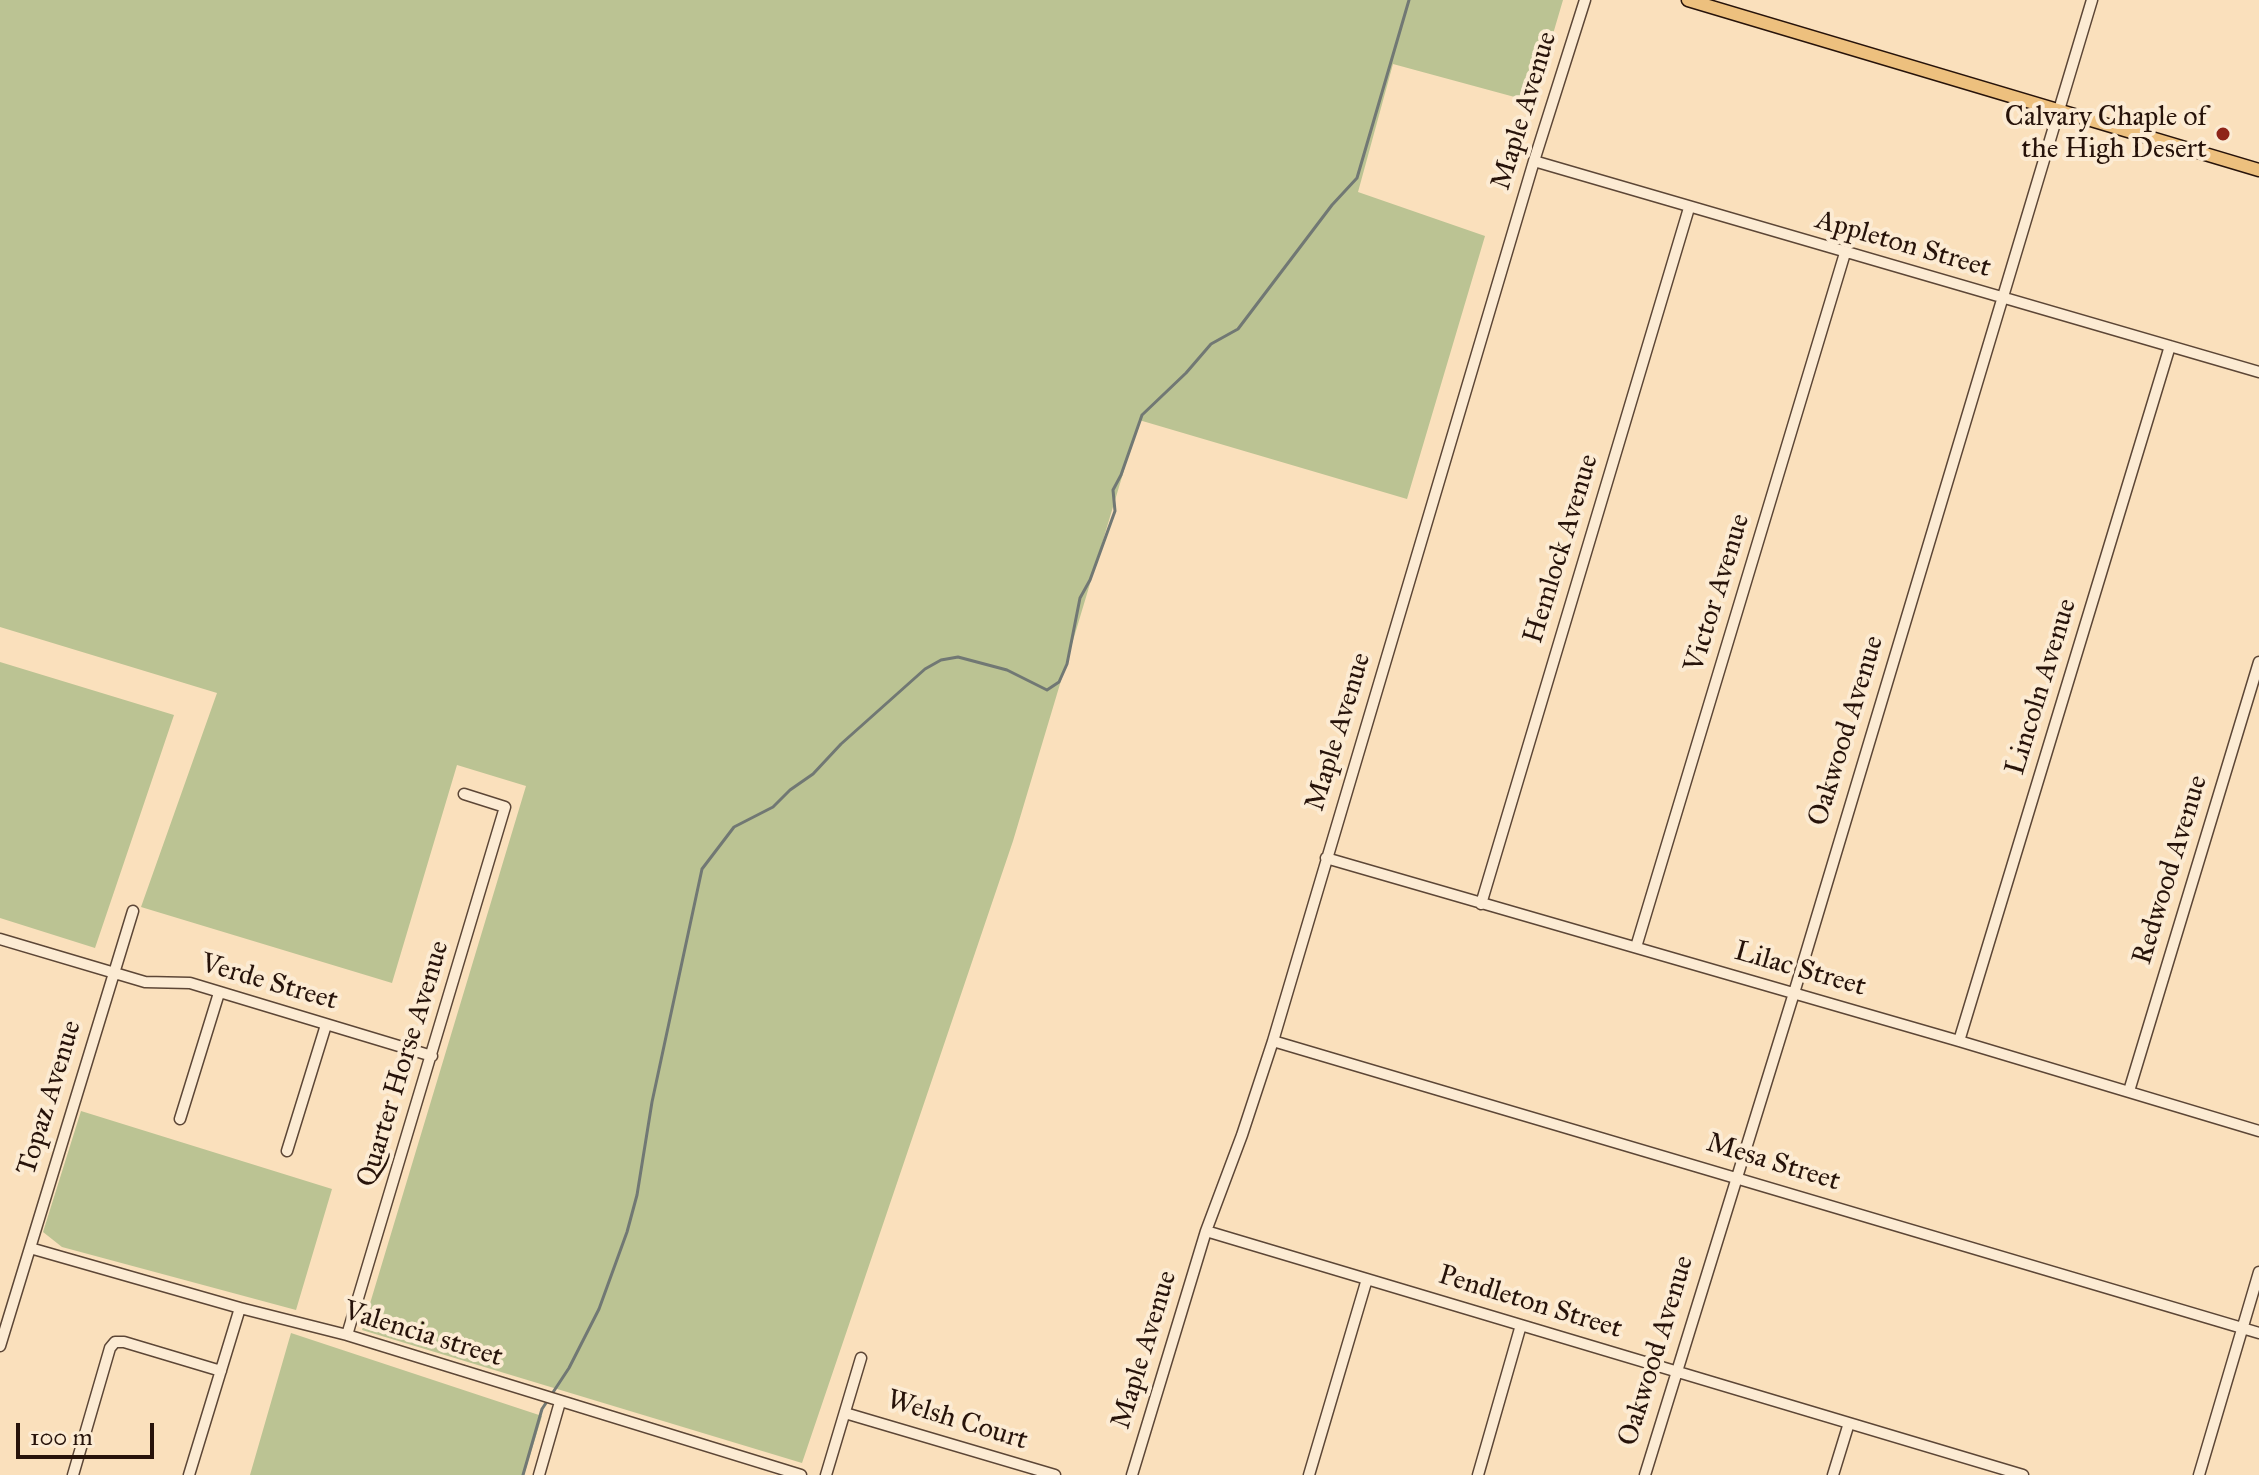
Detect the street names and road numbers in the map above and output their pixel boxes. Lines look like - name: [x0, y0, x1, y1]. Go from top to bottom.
- street label: Maple Avenue: [1485, 28, 1565, 194]
- street label: Appleton Street: [1811, 204, 1995, 286]
- street label: Hemlock Avenue: [1517, 450, 1607, 648]
- street label: Victor Avenue: [1678, 510, 1758, 676]
- street label: Lincoln Avenue: [1999, 595, 2085, 779]
- street label: Oakwood Avenue: [1802, 632, 1892, 830]
- street label: Maple Avenue: [1299, 649, 1379, 815]
- street label: Redwood Avenue: [2126, 771, 2216, 969]
- street label: Lilac Street: [1730, 935, 1870, 1005]
- street label: Quarter Horse Avenue: [351, 937, 457, 1191]
- street label: Verde Street: [197, 947, 341, 1019]
- street label: Topaz Avenue: [11, 1017, 89, 1179]
- street label: Mesa Street: [1702, 1127, 1844, 1199]
- street label: Oakwood Avenue: [1612, 1252, 1702, 1450]
- street label: Pendleton Street: [1434, 1259, 1626, 1347]
- street label: Maple Avenue: [1105, 1267, 1185, 1433]
- street label: Valencia street: [339, 1295, 507, 1375]
- street label: Welsh Court: [883, 1384, 1031, 1458]

